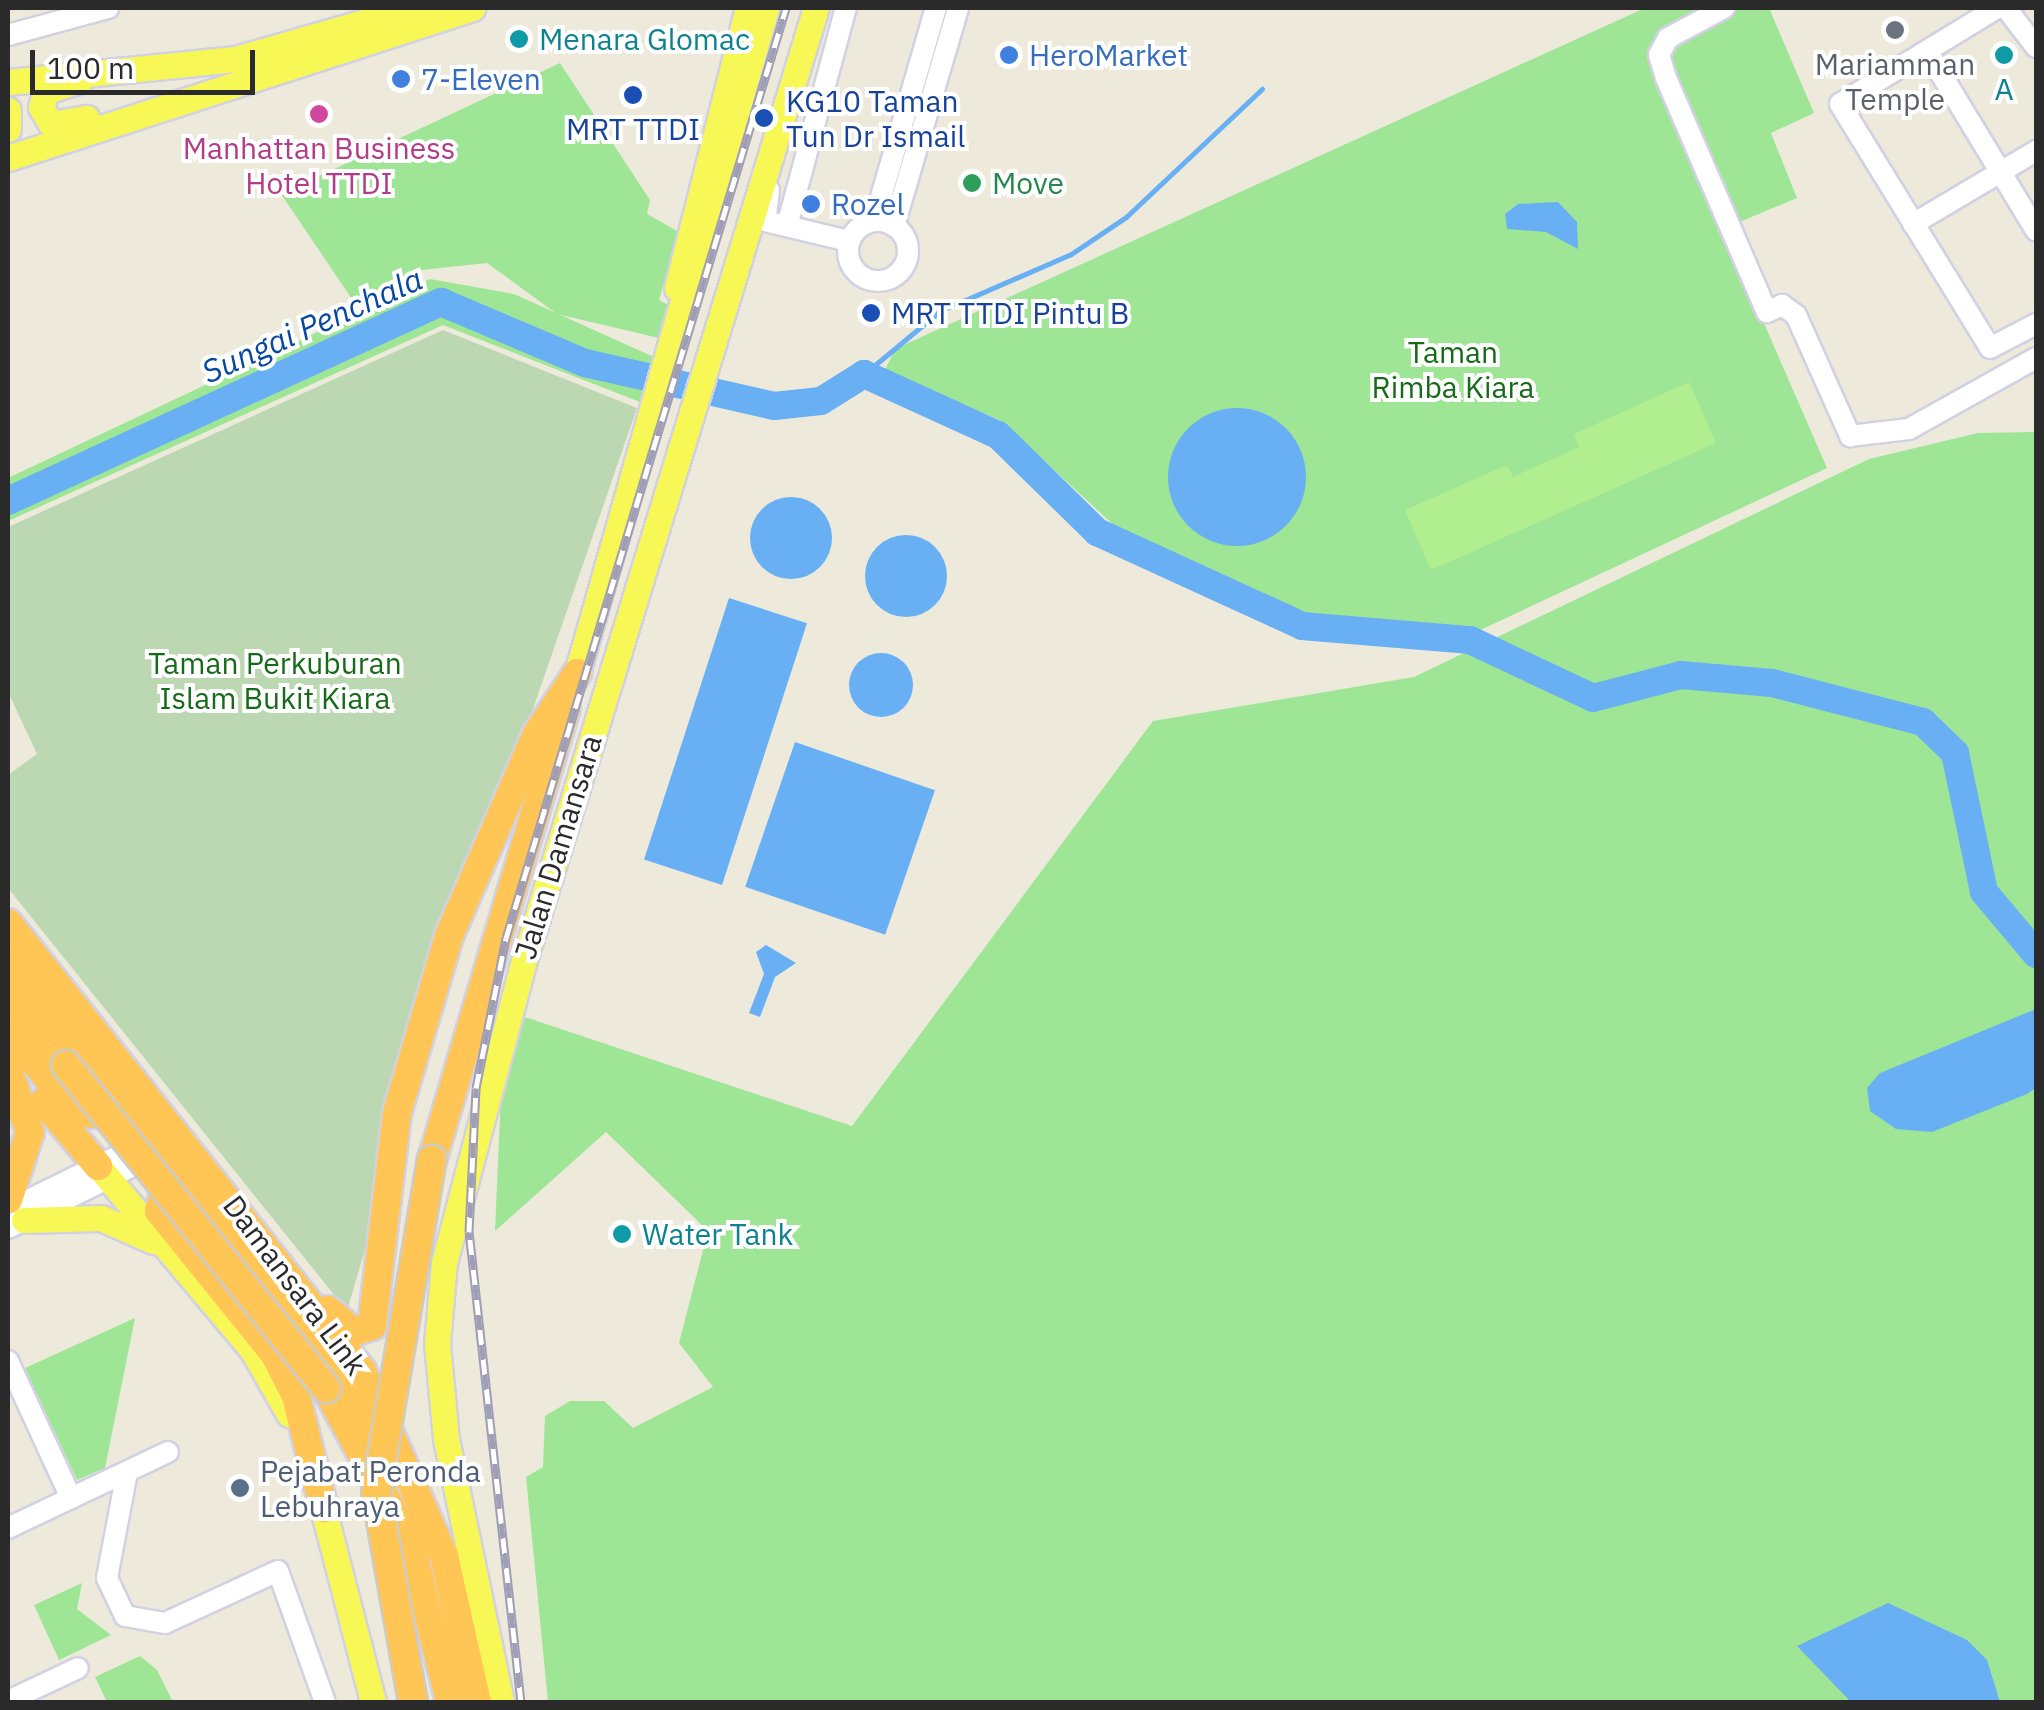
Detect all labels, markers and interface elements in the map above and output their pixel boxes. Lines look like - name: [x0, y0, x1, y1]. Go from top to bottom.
- marker: Mariamman Temple: [1884, 19, 1906, 41]
- place label: Menara Glomac: [539, 21, 750, 57]
- marker: Menara Glomac: [508, 28, 530, 50]
- scale bar: [35, 30, 260, 92]
- place label: HeroMarket: [1029, 37, 1188, 73]
- marker: HeroMarket: [998, 44, 1020, 66]
- marker: A: [1993, 44, 2015, 66]
- place label: Mariamman Temple: [1815, 46, 1975, 116]
- text: 100 m: [47, 48, 134, 87]
- place label: 7-Eleven: [421, 61, 541, 97]
- marker: 7-Eleven: [390, 68, 412, 90]
- place label: A: [1994, 71, 2014, 107]
- place label: KG10 Taman Tun Dr Ismail: [786, 83, 966, 154]
- marker: MRT TTDI: [622, 84, 644, 106]
- marker: Manhattan Business Hotel TTDI: [308, 103, 330, 125]
- marker: KG10 Taman Tun Dr Ismail: [751, 105, 777, 131]
- place label: MRT TTDI: [566, 111, 700, 147]
- place label: Manhattan Business Hotel TTDI: [183, 130, 455, 200]
- place label: Move: [992, 165, 1064, 201]
- marker: Move: [961, 172, 983, 194]
- place label: Rozel: [831, 186, 905, 222]
- marker: Rozel: [800, 193, 822, 215]
- water label: Sungai Penchala: [196, 259, 428, 391]
- place label: MRT TTDI Pintu B: [891, 295, 1129, 331]
- marker: MRT TTDI Pintu B: [860, 302, 882, 324]
- park label: Taman Rimba Kiara: [1372, 334, 1534, 404]
- park label: Taman Perkuburan Islam Bukit Kiara: [148, 645, 402, 716]
- street label: Jalan Damansara: [507, 731, 609, 963]
- street label: Damansara Link: [216, 1188, 374, 1382]
- place label: Water Tank: [642, 1216, 793, 1252]
- marker: Water Tank: [611, 1223, 633, 1245]
- place label: Pejabat Peronda Lebuhraya: [260, 1453, 481, 1524]
- marker: Pejabat Peronda Lebuhraya: [229, 1477, 251, 1499]

